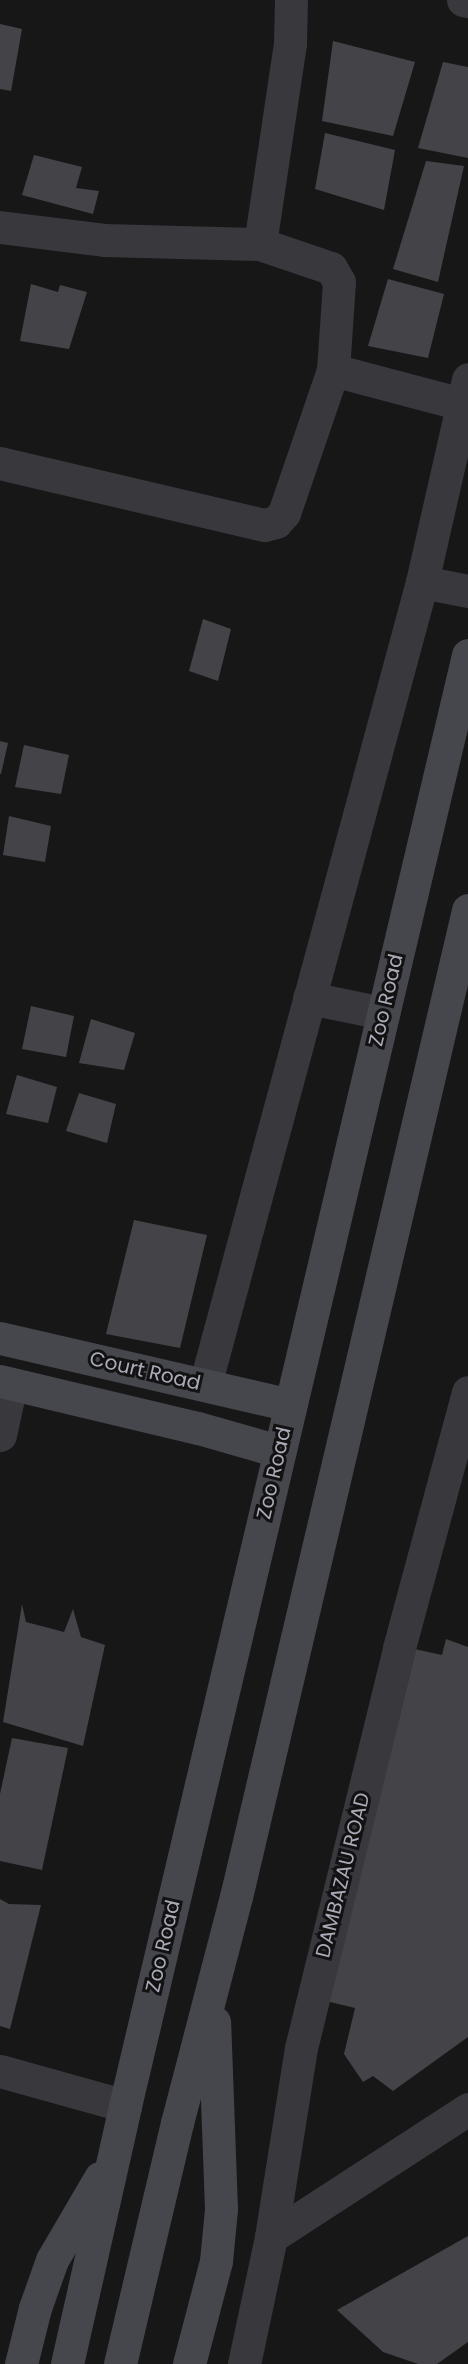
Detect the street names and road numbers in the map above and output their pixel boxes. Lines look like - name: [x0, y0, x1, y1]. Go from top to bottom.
- street label: Zoo Road: [364, 952, 408, 1048]
- street label: Court Road: [87, 1347, 203, 1395]
- street label: Zoo Road: [252, 1425, 296, 1521]
- street label: DAMBAZAU ROAD: [311, 1790, 375, 1960]
- street label: Zoo Road: [141, 1898, 185, 1994]

